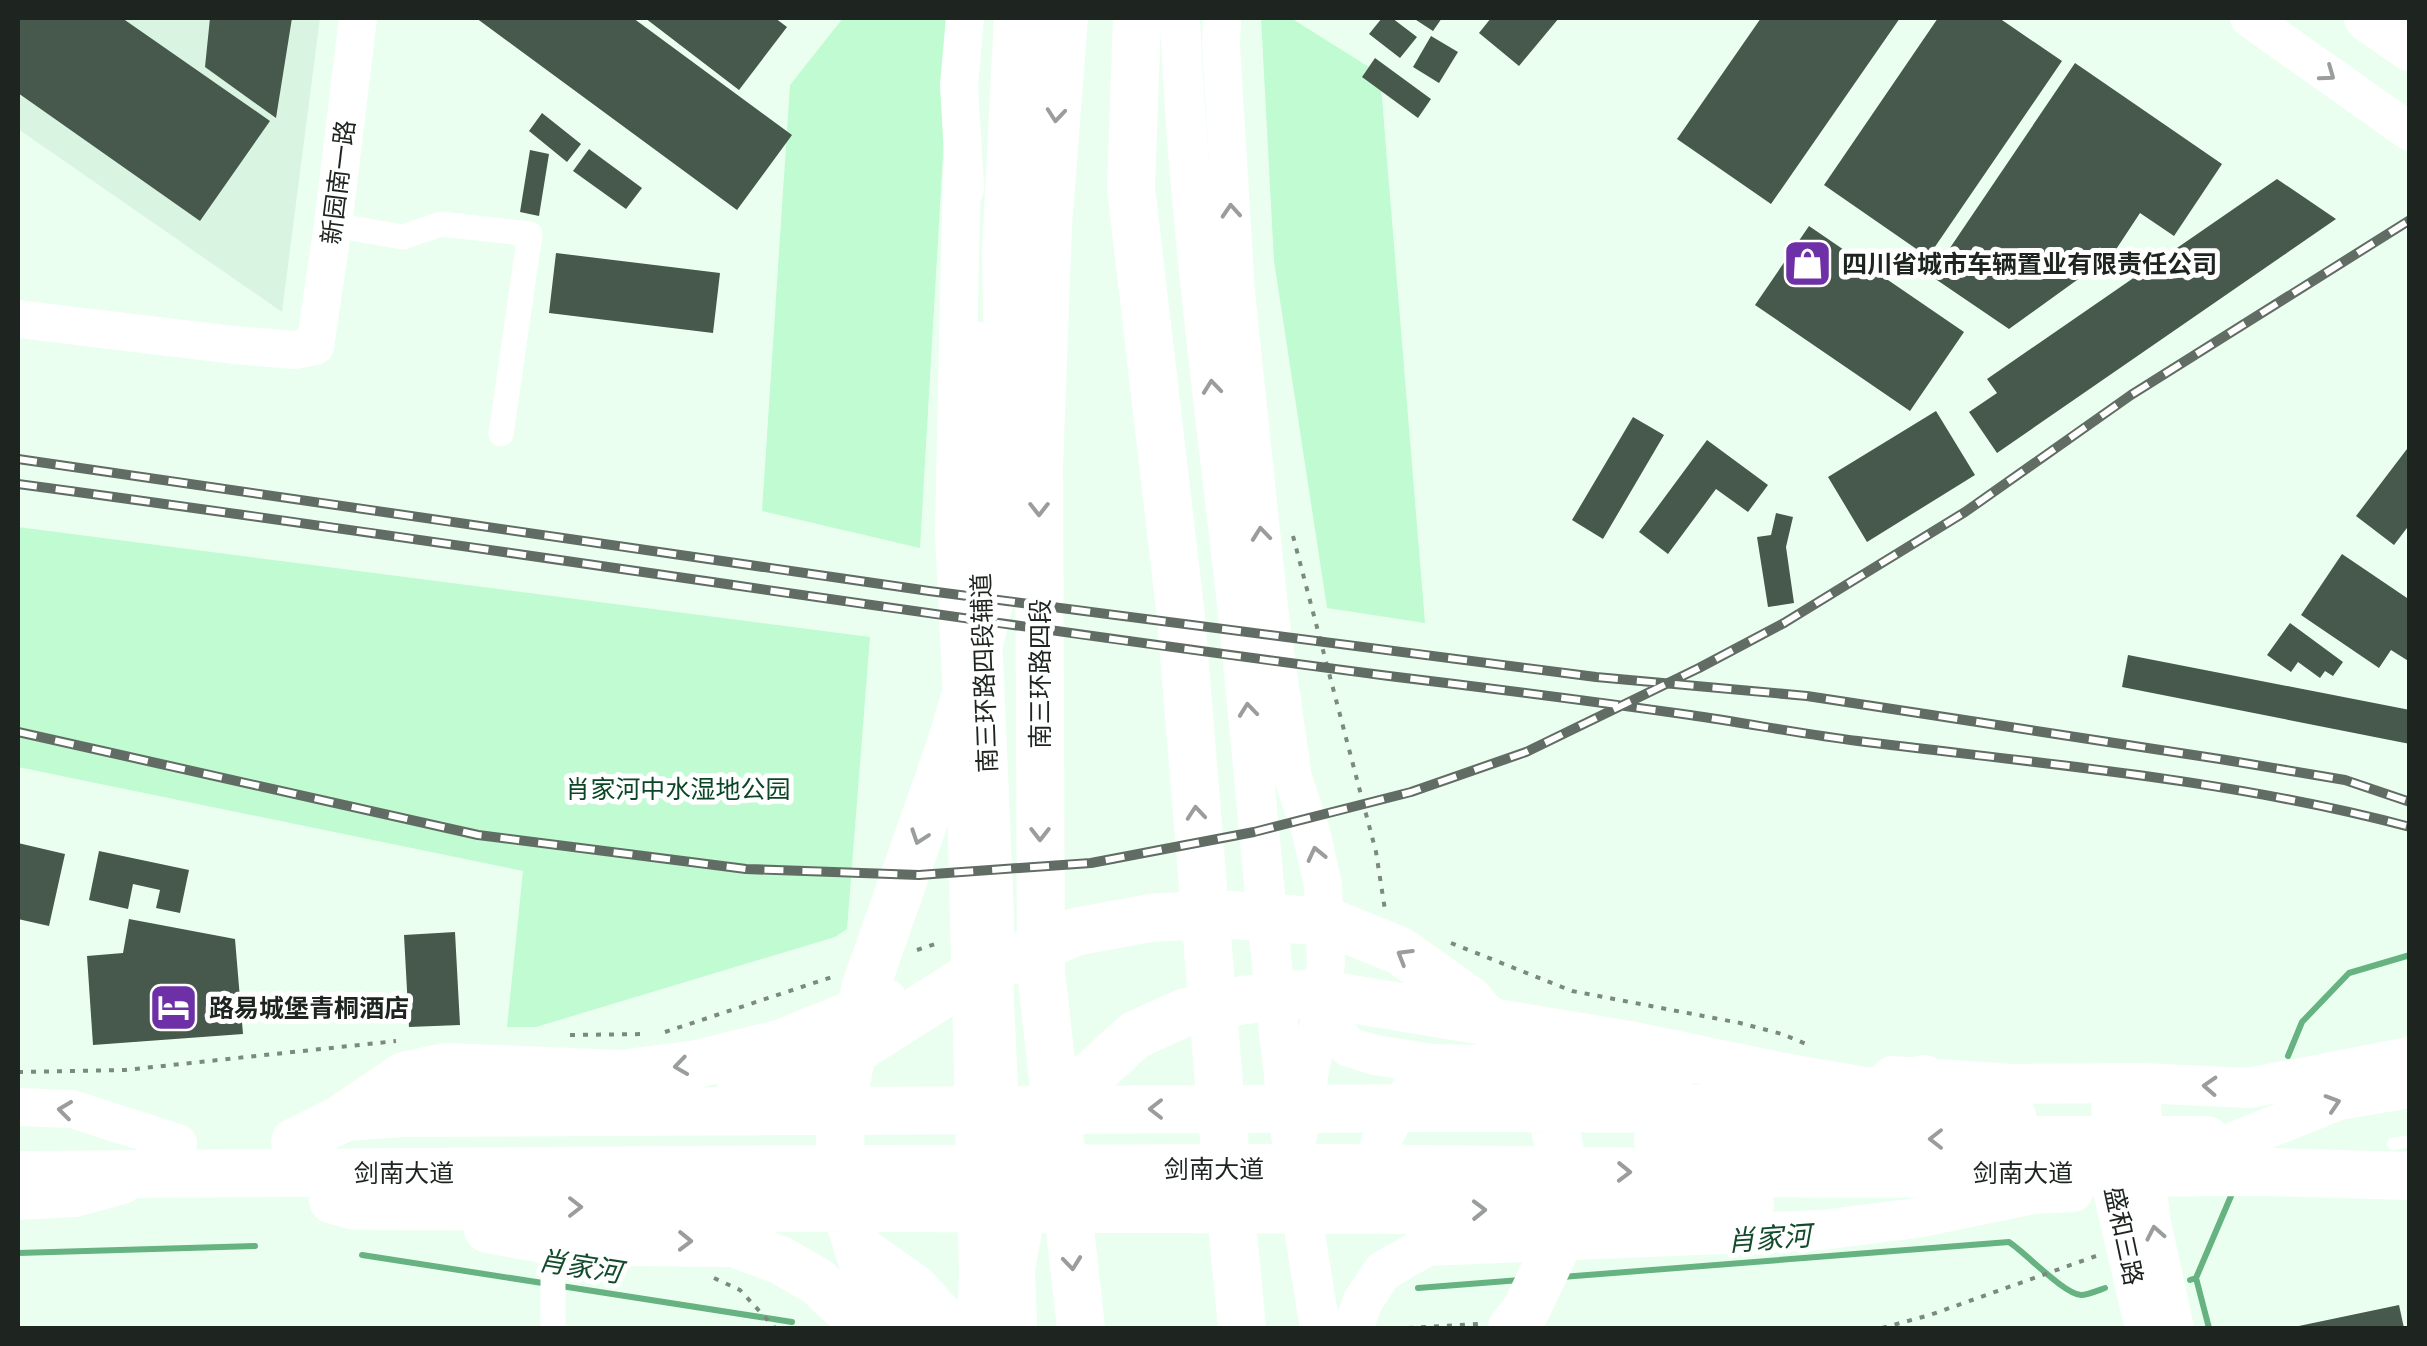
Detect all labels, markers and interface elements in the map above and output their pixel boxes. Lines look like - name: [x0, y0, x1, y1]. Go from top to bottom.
- one-way arrow: [2317, 62, 2335, 80]
- one-way arrow: [1046, 107, 1068, 123]
- street label: 新园南一路: [315, 118, 361, 246]
- one-way arrow: [1221, 202, 1242, 218]
- shop icon: 四川省城市车辆置业有限责任公司: [1781, 238, 1833, 290]
- place label: 四川省城市车辆置业有限责任公司: [1842, 249, 2217, 279]
- one-way arrow: [1202, 379, 1223, 395]
- one-way arrow: [1028, 502, 1050, 518]
- one-way arrow: [1251, 526, 1272, 542]
- street label: 南三环路四段辅道: [966, 573, 1002, 773]
- street label: 南三环路四段: [1025, 599, 1055, 749]
- one-way arrow: [1237, 702, 1259, 718]
- park label: 肖家河中水湿地公园: [565, 774, 791, 804]
- one-way arrow: [1186, 805, 1208, 821]
- one-way arrow: [1030, 827, 1051, 843]
- one-way arrow: [910, 828, 930, 845]
- one-way arrow: [1307, 846, 1328, 863]
- one-way arrow: [1397, 949, 1415, 968]
- hotel icon: 路易城堡青桐酒店: [148, 982, 200, 1034]
- place label: 路易城堡青桐酒店: [209, 993, 409, 1023]
- one-way arrow: [672, 1054, 689, 1075]
- one-way arrow: [2202, 1076, 2218, 1097]
- one-way arrow: [2324, 1095, 2341, 1115]
- one-way arrow: [1147, 1098, 1162, 1120]
- one-way arrow: [57, 1100, 73, 1121]
- one-way arrow: [1928, 1128, 1944, 1150]
- street label: 剑南大道: [1164, 1154, 1264, 1184]
- street label: 剑南大道: [354, 1158, 454, 1188]
- street label: 剑南大道: [1973, 1158, 2073, 1188]
- one-way arrow: [1616, 1161, 1632, 1183]
- street label: 盛和三路: [2099, 1184, 2149, 1288]
- one-way arrow: [568, 1196, 583, 1218]
- one-way arrow: [1472, 1199, 1488, 1220]
- water label: 肖家河: [1726, 1218, 1817, 1257]
- one-way arrow: [2145, 1225, 2166, 1242]
- one-way arrow: [678, 1230, 694, 1252]
- water label: 肖家河: [536, 1243, 629, 1289]
- one-way arrow: [1061, 1255, 1082, 1271]

